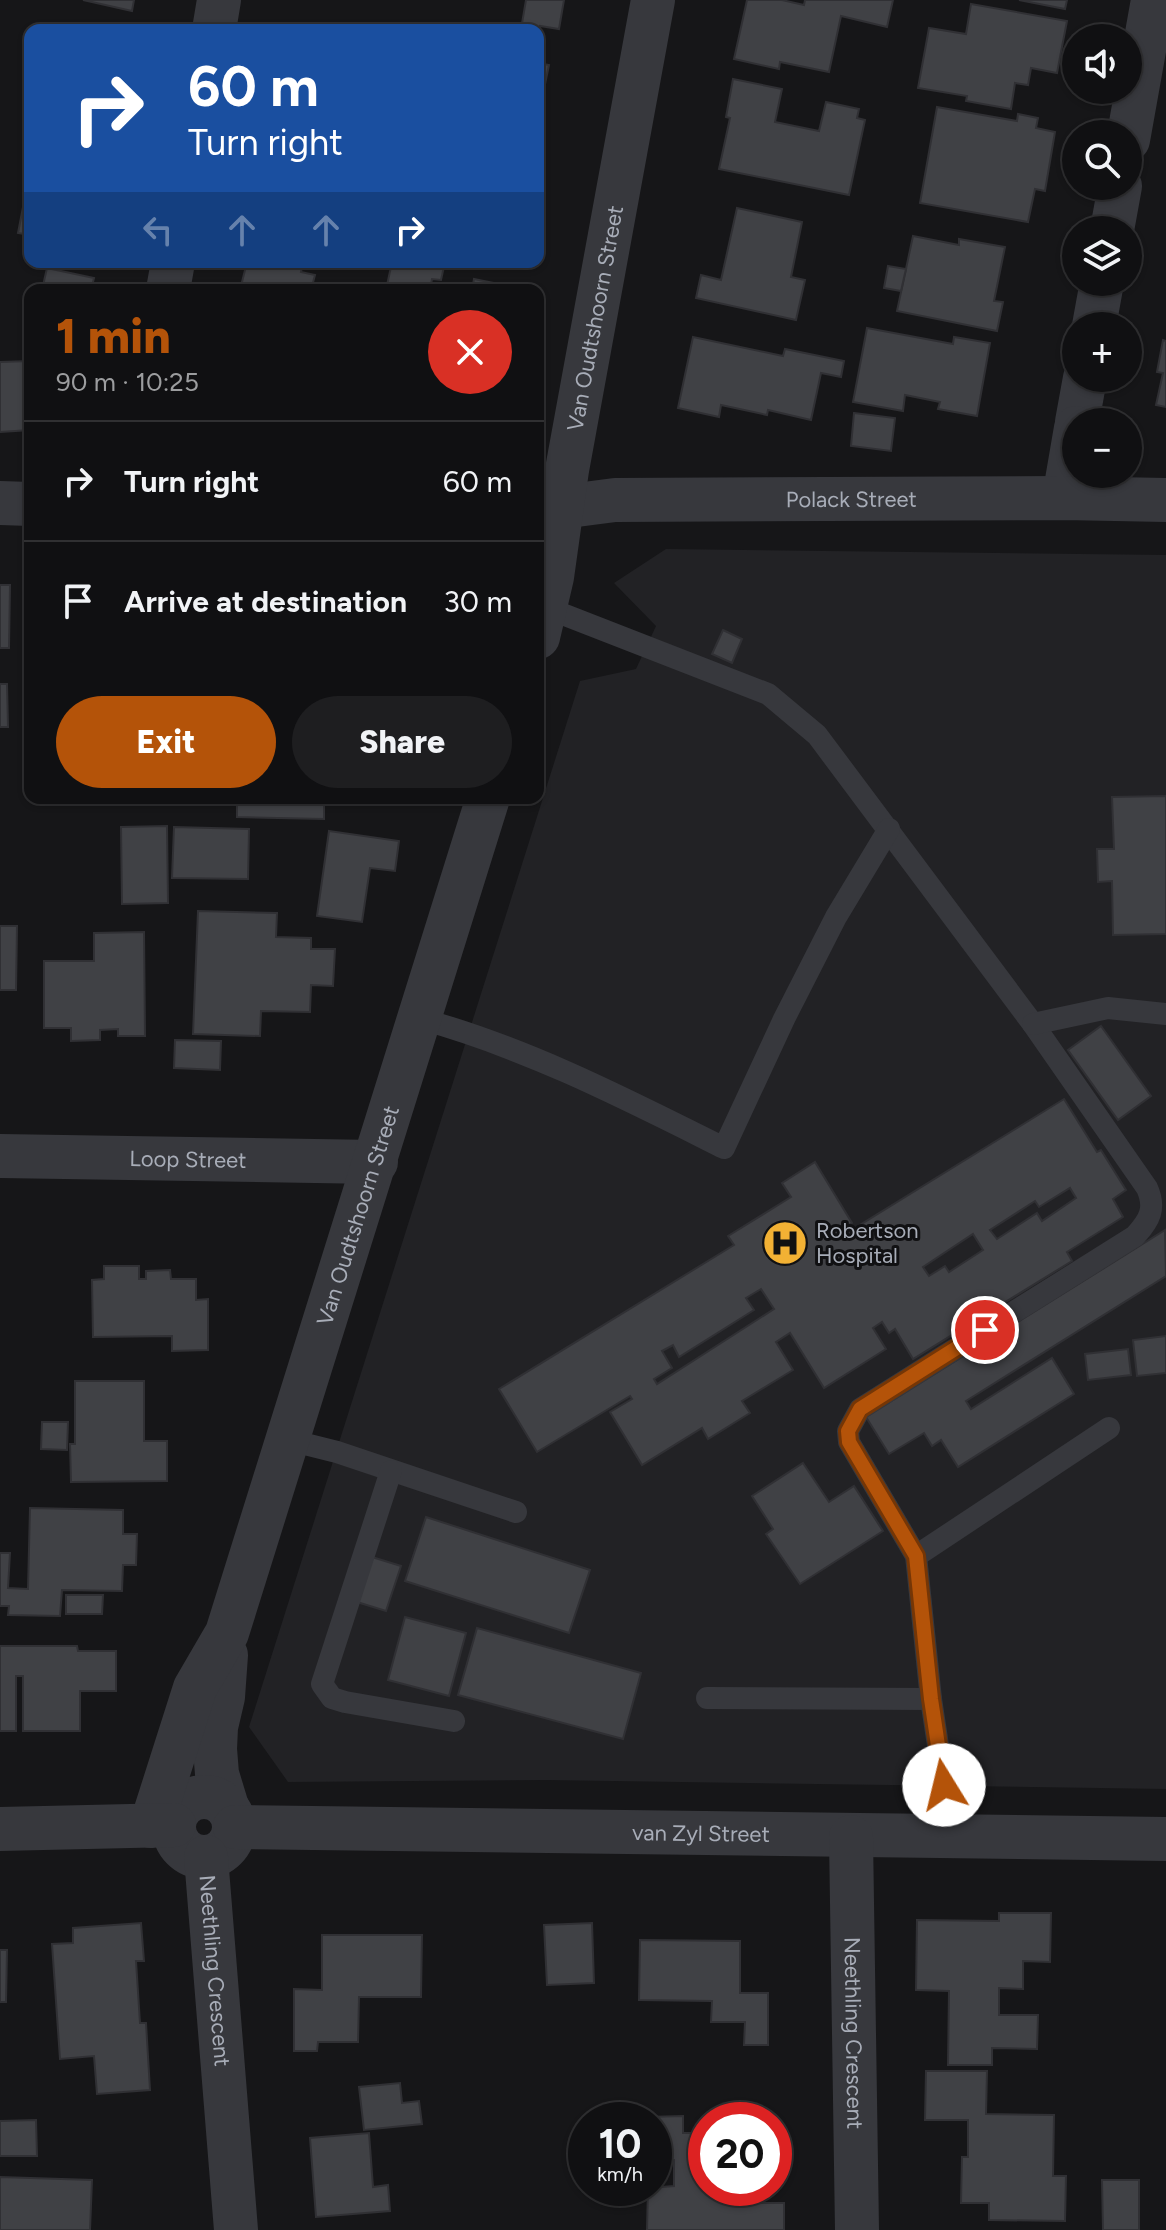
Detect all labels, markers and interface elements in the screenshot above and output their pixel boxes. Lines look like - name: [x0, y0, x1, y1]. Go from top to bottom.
- map controls: [1062, 24, 1142, 488]
- button: sound: [1062, 24, 1142, 104]
- text: 60 m: [188, 53, 319, 120]
- icon: right: [56, 56, 160, 160]
- button: search: [1062, 120, 1142, 200]
- text: Turn right: [188, 121, 343, 164]
- street label: Van Oudtshoorn Street: [561, 203, 629, 433]
- icon: left: [136, 208, 180, 252]
- icon: ahead: [220, 208, 264, 252]
- icon: ahead: [304, 208, 348, 252]
- icon: right: [388, 208, 432, 252]
- button: layers: [1062, 216, 1142, 296]
- text: 1 min: [56, 307, 171, 365]
- button: close: [428, 310, 512, 394]
- button: +: [1062, 312, 1142, 392]
- text: 90 m · 10:25: [56, 366, 199, 398]
- button: −: [1062, 408, 1142, 488]
- icon: right: [56, 459, 100, 503]
- text: Turn right: [124, 463, 259, 500]
- text: 60 m: [443, 463, 512, 500]
- street label: Polack Street: [786, 486, 917, 513]
- icon: arrive: [56, 579, 100, 623]
- text: Arrive at destination: [124, 583, 407, 620]
- text: 30 m: [444, 583, 512, 620]
- button: Exit: [56, 696, 276, 788]
- button: Share: [292, 696, 512, 788]
- street label: Van Oudtshoorn Street: [311, 1102, 405, 1329]
- street label: Loop Street: [129, 1145, 247, 1174]
- place label: Robertson Hospital: [816, 1217, 918, 1269]
- hospital icon: Robertson Hospital: [761, 1219, 809, 1267]
- pin: [951, 1296, 1019, 1364]
- icon: arrive: [963, 1308, 1007, 1352]
- position arrow: [902, 1743, 986, 1827]
- street label: van Zyl Street: [632, 1819, 770, 1848]
- street label: Neethling Crescent: [193, 1874, 236, 2068]
- street label: Neethling Crescent: [839, 1937, 868, 2129]
- speed limit sign: 20: [688, 2102, 792, 2206]
- text: 10: [599, 2120, 641, 2168]
- text: km/h: [597, 2162, 643, 2186]

